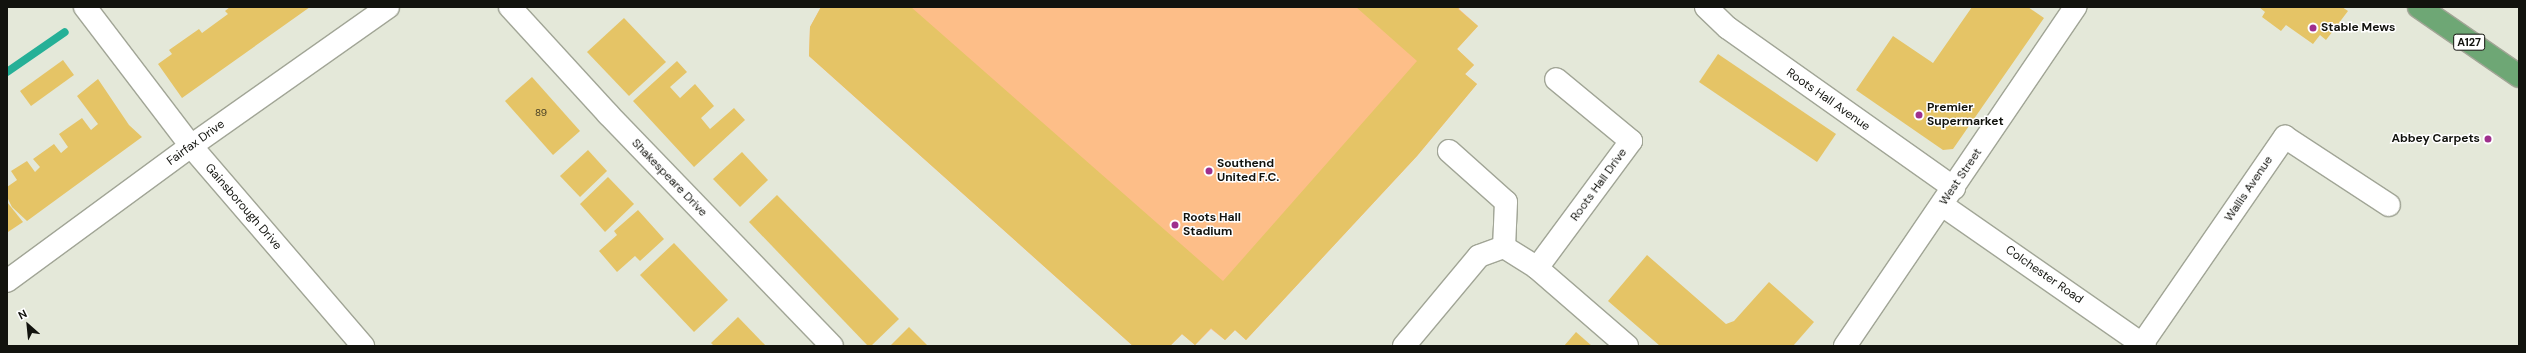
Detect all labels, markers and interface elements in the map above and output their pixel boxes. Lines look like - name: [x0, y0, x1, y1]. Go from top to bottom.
- place label: Stable Mews: [2321, 21, 2395, 35]
- marker: Stable Mews: [2308, 23, 2318, 33]
- road number: A127: [2453, 33, 2485, 51]
- street label: Roots Hall Avenue: [1783, 66, 1873, 134]
- place label: Premier Supermarket: [1927, 101, 2004, 129]
- house number: 89: [535, 107, 547, 119]
- marker: Premier Supermarket: [1914, 110, 1924, 120]
- street label: Fairfax Drive: [164, 117, 228, 169]
- place label: Abbey Carpets: [2391, 132, 2480, 146]
- marker: Abbey Carpets: [2483, 134, 2493, 144]
- street label: Shakespeare Drive: [628, 136, 710, 220]
- street label: Roots Hall Drive: [1568, 146, 1630, 224]
- street label: West Street: [1937, 146, 1985, 208]
- street label: Wallis Avenue: [2222, 154, 2276, 224]
- place label: Southend United F.C.: [1217, 157, 1279, 185]
- street label: Gainsborough Drive: [202, 161, 284, 253]
- marker: Southend United F.C.: [1204, 166, 1214, 176]
- place label: Roots Hall Stadium: [1183, 211, 1241, 239]
- marker: Roots Hall Stadium: [1170, 220, 1180, 230]
- street label: Colchester Road: [2002, 243, 2086, 307]
- north arrow: [8, 305, 48, 345]
- text: N: [16, 306, 29, 322]

